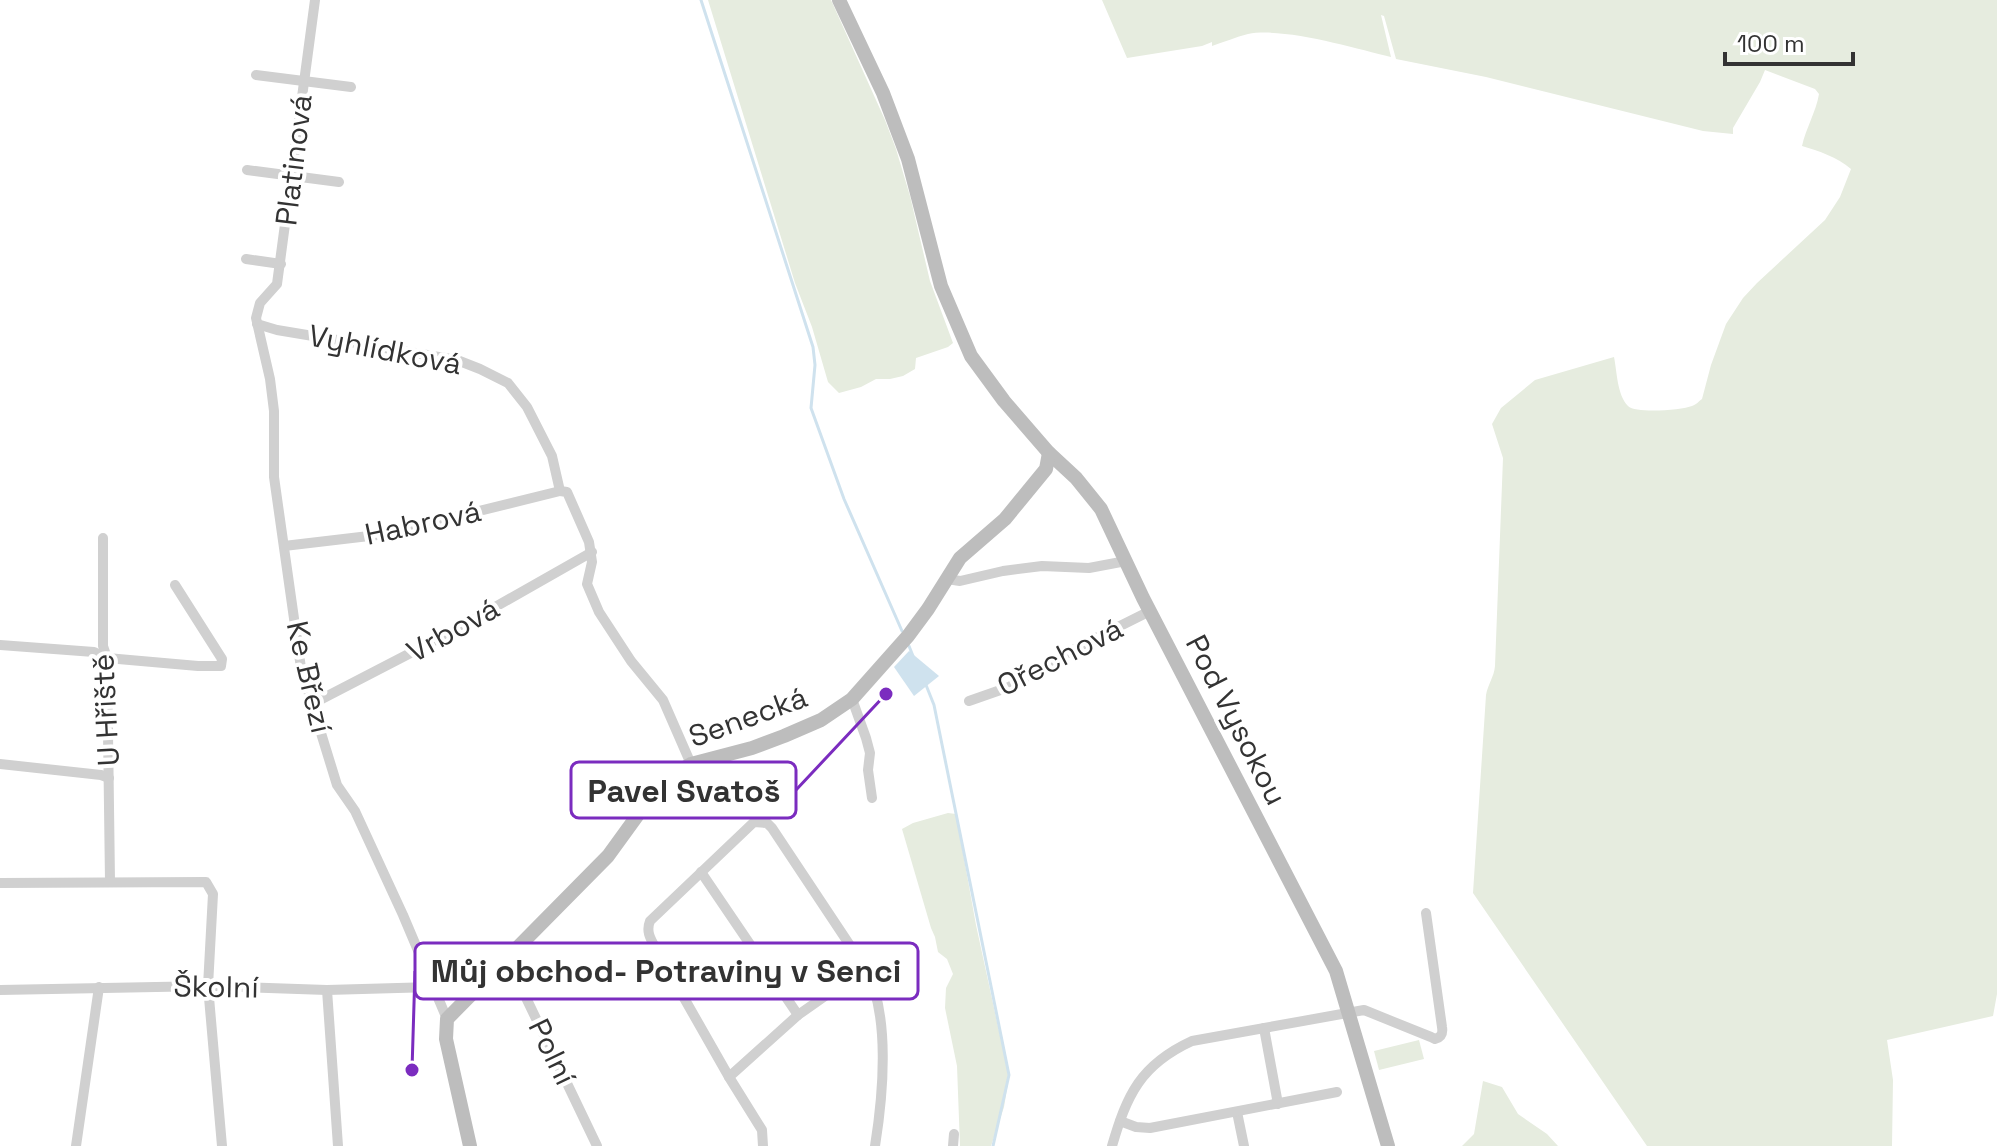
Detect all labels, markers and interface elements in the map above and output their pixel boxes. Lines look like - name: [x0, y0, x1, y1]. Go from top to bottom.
- scale bar: [1725, 16, 1853, 66]
- text: 100 m: [1737, 28, 1805, 59]
- street label: Platinová: [266, 92, 321, 228]
- street label: Vyhlídková: [305, 316, 465, 383]
- street label: Habrová: [361, 491, 485, 554]
- street label: Vrbová: [400, 588, 506, 671]
- street label: Ořechová: [990, 608, 1129, 705]
- street label: Ke Březí: [278, 617, 341, 737]
- street label: Pod Vysokou: [1177, 628, 1296, 811]
- street label: U Hřiště: [83, 653, 128, 767]
- street label: Senecká: [683, 677, 812, 756]
- callout: Pavel Svatoš: [571, 762, 796, 818]
- text: Pavel Svatoš: [587, 771, 781, 811]
- callout: Můj obchod- Potraviny v Senci: [415, 943, 918, 999]
- text: Můj obchod- Potraviny v Senci: [431, 951, 901, 991]
- street label: Školní: [173, 966, 260, 1007]
- street label: Polní: [520, 1012, 585, 1092]

